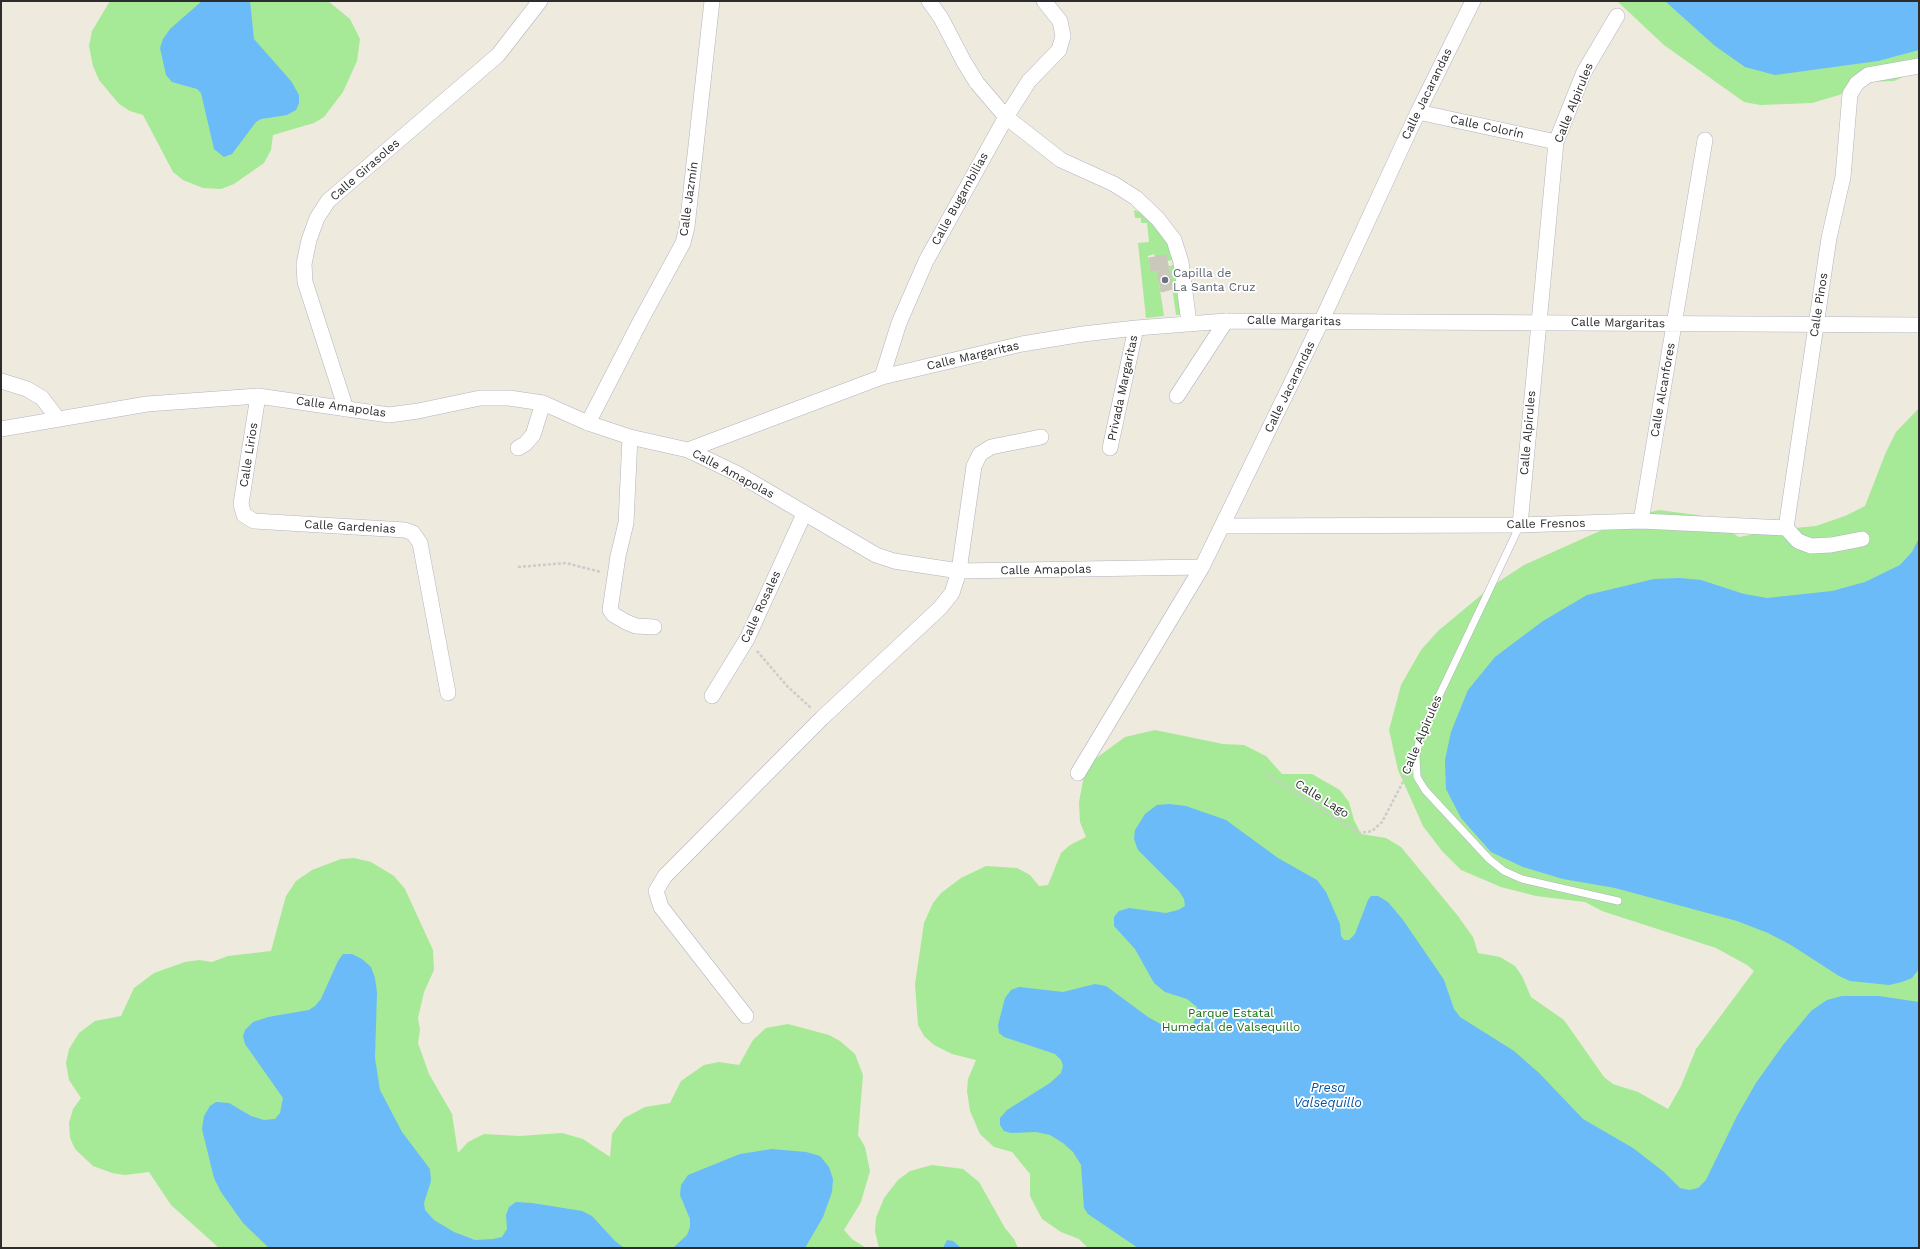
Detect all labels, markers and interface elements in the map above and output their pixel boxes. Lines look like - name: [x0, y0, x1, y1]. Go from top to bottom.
- street label: Calle Jacarandas: [1399, 46, 1455, 142]
- street label: Calle Alpirules: [1551, 61, 1597, 145]
- street label: Calle Colorín: [1449, 112, 1525, 142]
- street label: Calle Girasoles: [327, 136, 403, 204]
- street label: Calle Bugambilias: [929, 150, 991, 248]
- street label: Calle Jazmín: [677, 161, 701, 237]
- place label: Capilla de La Santa Cruz: [1173, 266, 1256, 294]
- street label: Calle Pinos: [1807, 272, 1831, 338]
- marker: Capilla de La Santa Cruz: [1160, 275, 1170, 285]
- street label: Calle Margaritas: [1247, 313, 1341, 329]
- street label: Calle Margaritas: [1571, 315, 1665, 331]
- street label: Privada Margaritas: [1105, 334, 1141, 442]
- street label: Calle Margaritas: [925, 338, 1021, 374]
- street label: Calle Jacarandas: [1262, 339, 1318, 435]
- street label: Calle Alcanfores: [1648, 342, 1678, 438]
- street label: Calle Alpirules: [1517, 390, 1539, 476]
- street label: Calle Amapolas: [295, 394, 387, 420]
- street label: Calle Lirios: [237, 422, 261, 488]
- street label: Calle Amapolas: [689, 446, 777, 502]
- street label: Calle Fresnos: [1506, 516, 1586, 532]
- street label: Calle Gardenias: [304, 517, 396, 537]
- street label: Calle Amapolas: [1000, 562, 1092, 578]
- street label: Calle Rosales: [738, 568, 784, 646]
- street label: Calle Alpirules: [1399, 693, 1445, 777]
- street label: Calle Lago: [1292, 777, 1352, 821]
- park label: Parque Estatal Humedal de Valsequillo: [1162, 1006, 1300, 1034]
- water label: Presa Valsequillo: [1294, 1080, 1362, 1111]

